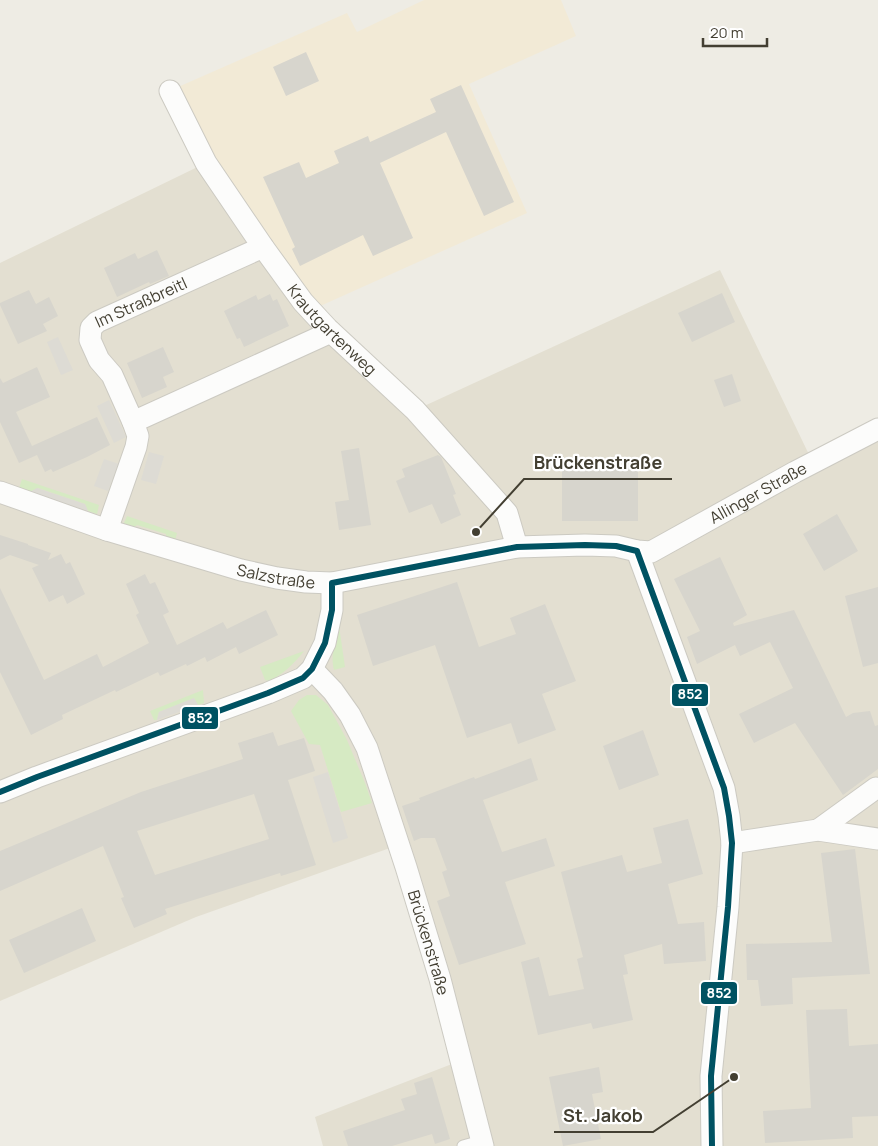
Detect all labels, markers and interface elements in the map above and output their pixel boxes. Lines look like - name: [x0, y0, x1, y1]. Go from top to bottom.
- scale bar: [703, 15, 767, 47]
- text: 20 m: [710, 22, 743, 43]
- street label: Im Straßbreitl: [91, 272, 191, 333]
- street label: Krautgartenweg: [282, 280, 382, 380]
- callout: Brückenstraße: [524, 446, 672, 479]
- text: Brückenstraße: [534, 450, 662, 474]
- street label: Allinger Straße: [705, 457, 810, 529]
- street label: Salzstraße: [235, 558, 315, 593]
- line badge: 852: [671, 683, 709, 707]
- text: 852: [678, 684, 702, 703]
- line badge: 852: [181, 706, 219, 730]
- text: 852: [188, 708, 212, 727]
- street label: Brückenstraße: [403, 887, 455, 997]
- line badge: 852: [700, 981, 738, 1005]
- text: 852: [707, 983, 731, 1002]
- callout: St. Jakob: [554, 1099, 653, 1132]
- text: St. Jakob: [563, 1103, 643, 1127]

